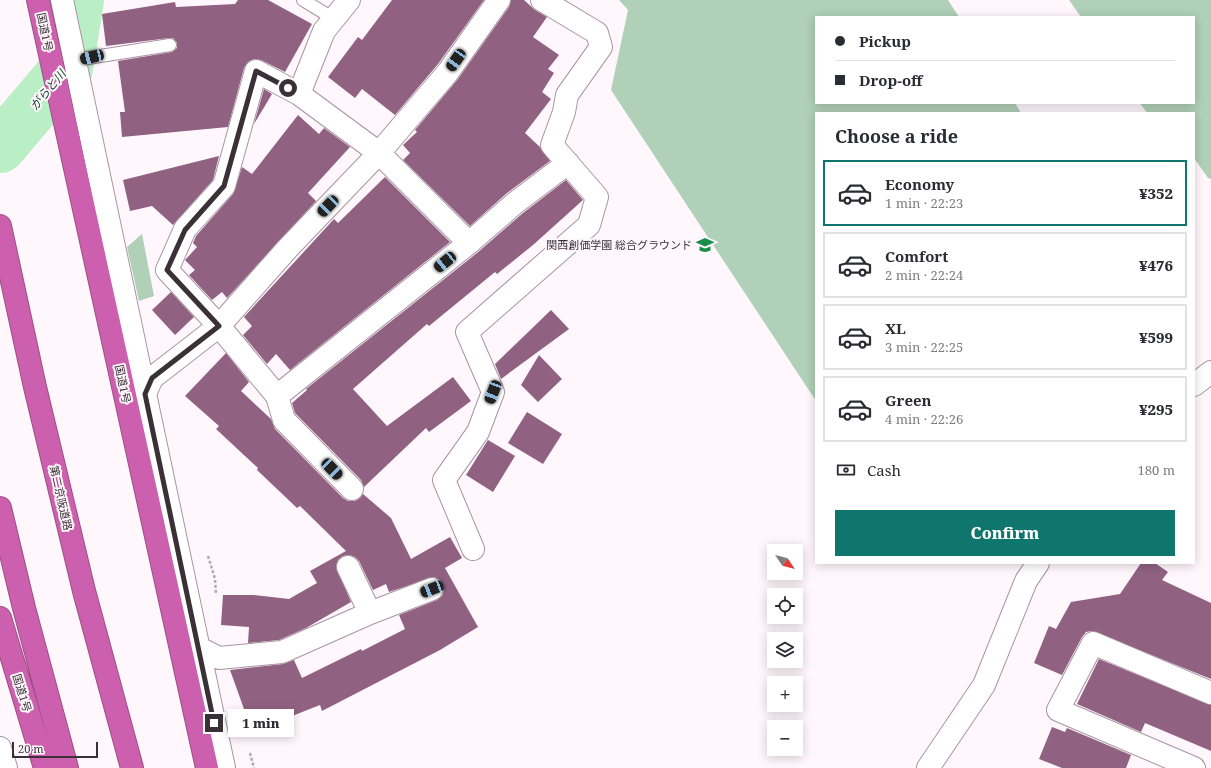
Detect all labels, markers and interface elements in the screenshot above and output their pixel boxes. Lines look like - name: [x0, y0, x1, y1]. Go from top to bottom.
- street label: 国道1号: [34, 11, 57, 53]
- text: Pickup: [859, 31, 911, 51]
- car: [444, 47, 468, 73]
- car: [79, 48, 105, 66]
- water label: がらと川: [26, 64, 71, 114]
- text: Drop-off: [859, 70, 923, 90]
- route start: [279, 79, 297, 97]
- text: Choose a ride: [835, 124, 958, 148]
- text: Economy: [885, 174, 954, 194]
- icon: car: [837, 175, 873, 211]
- text: ¥352: [1139, 183, 1173, 203]
- car: [315, 193, 341, 219]
- text: 1 min · 22:23: [885, 194, 963, 212]
- school or university icon: 関西創価学園 総合グラウンド: [695, 235, 715, 255]
- place label: 関西創価学園 総合グラウンド: [546, 237, 692, 252]
- text: Comfort: [885, 246, 948, 266]
- icon: car: [837, 247, 873, 283]
- car: [432, 250, 458, 274]
- text: ¥476: [1139, 255, 1173, 275]
- text: 2 min · 22:24: [885, 266, 963, 284]
- text: XL: [885, 318, 906, 338]
- icon: car: [837, 319, 873, 355]
- text: ¥599: [1139, 327, 1173, 347]
- text: 3 min · 22:25: [885, 338, 963, 356]
- street label: 国道1号: [112, 363, 135, 405]
- car: [483, 379, 503, 405]
- text: Green: [885, 390, 932, 410]
- icon: car: [837, 391, 873, 427]
- text: ¥295: [1139, 399, 1173, 419]
- text: 4 min · 22:26: [885, 410, 963, 428]
- car: [319, 456, 345, 482]
- icon: cash: [835, 459, 857, 481]
- text: Cash: [867, 460, 901, 480]
- text: 180 m: [1138, 461, 1175, 479]
- street label: 第二京阪道路: [47, 464, 76, 532]
- button: Confirm: [835, 510, 1175, 556]
- north arrow: [767, 544, 803, 580]
- map controls: [767, 544, 803, 756]
- car: [419, 579, 445, 599]
- button: locate: [767, 588, 803, 624]
- button: layers: [767, 632, 803, 668]
- street label: 国道1号: [10, 672, 35, 714]
- button: +: [767, 676, 803, 712]
- callout: 1 min: [228, 709, 294, 737]
- route end: [205, 714, 223, 732]
- text: 1 min: [242, 714, 280, 732]
- button: −: [767, 720, 803, 756]
- scale bar: [12, 740, 98, 759]
- text: 20 m: [18, 741, 44, 756]

